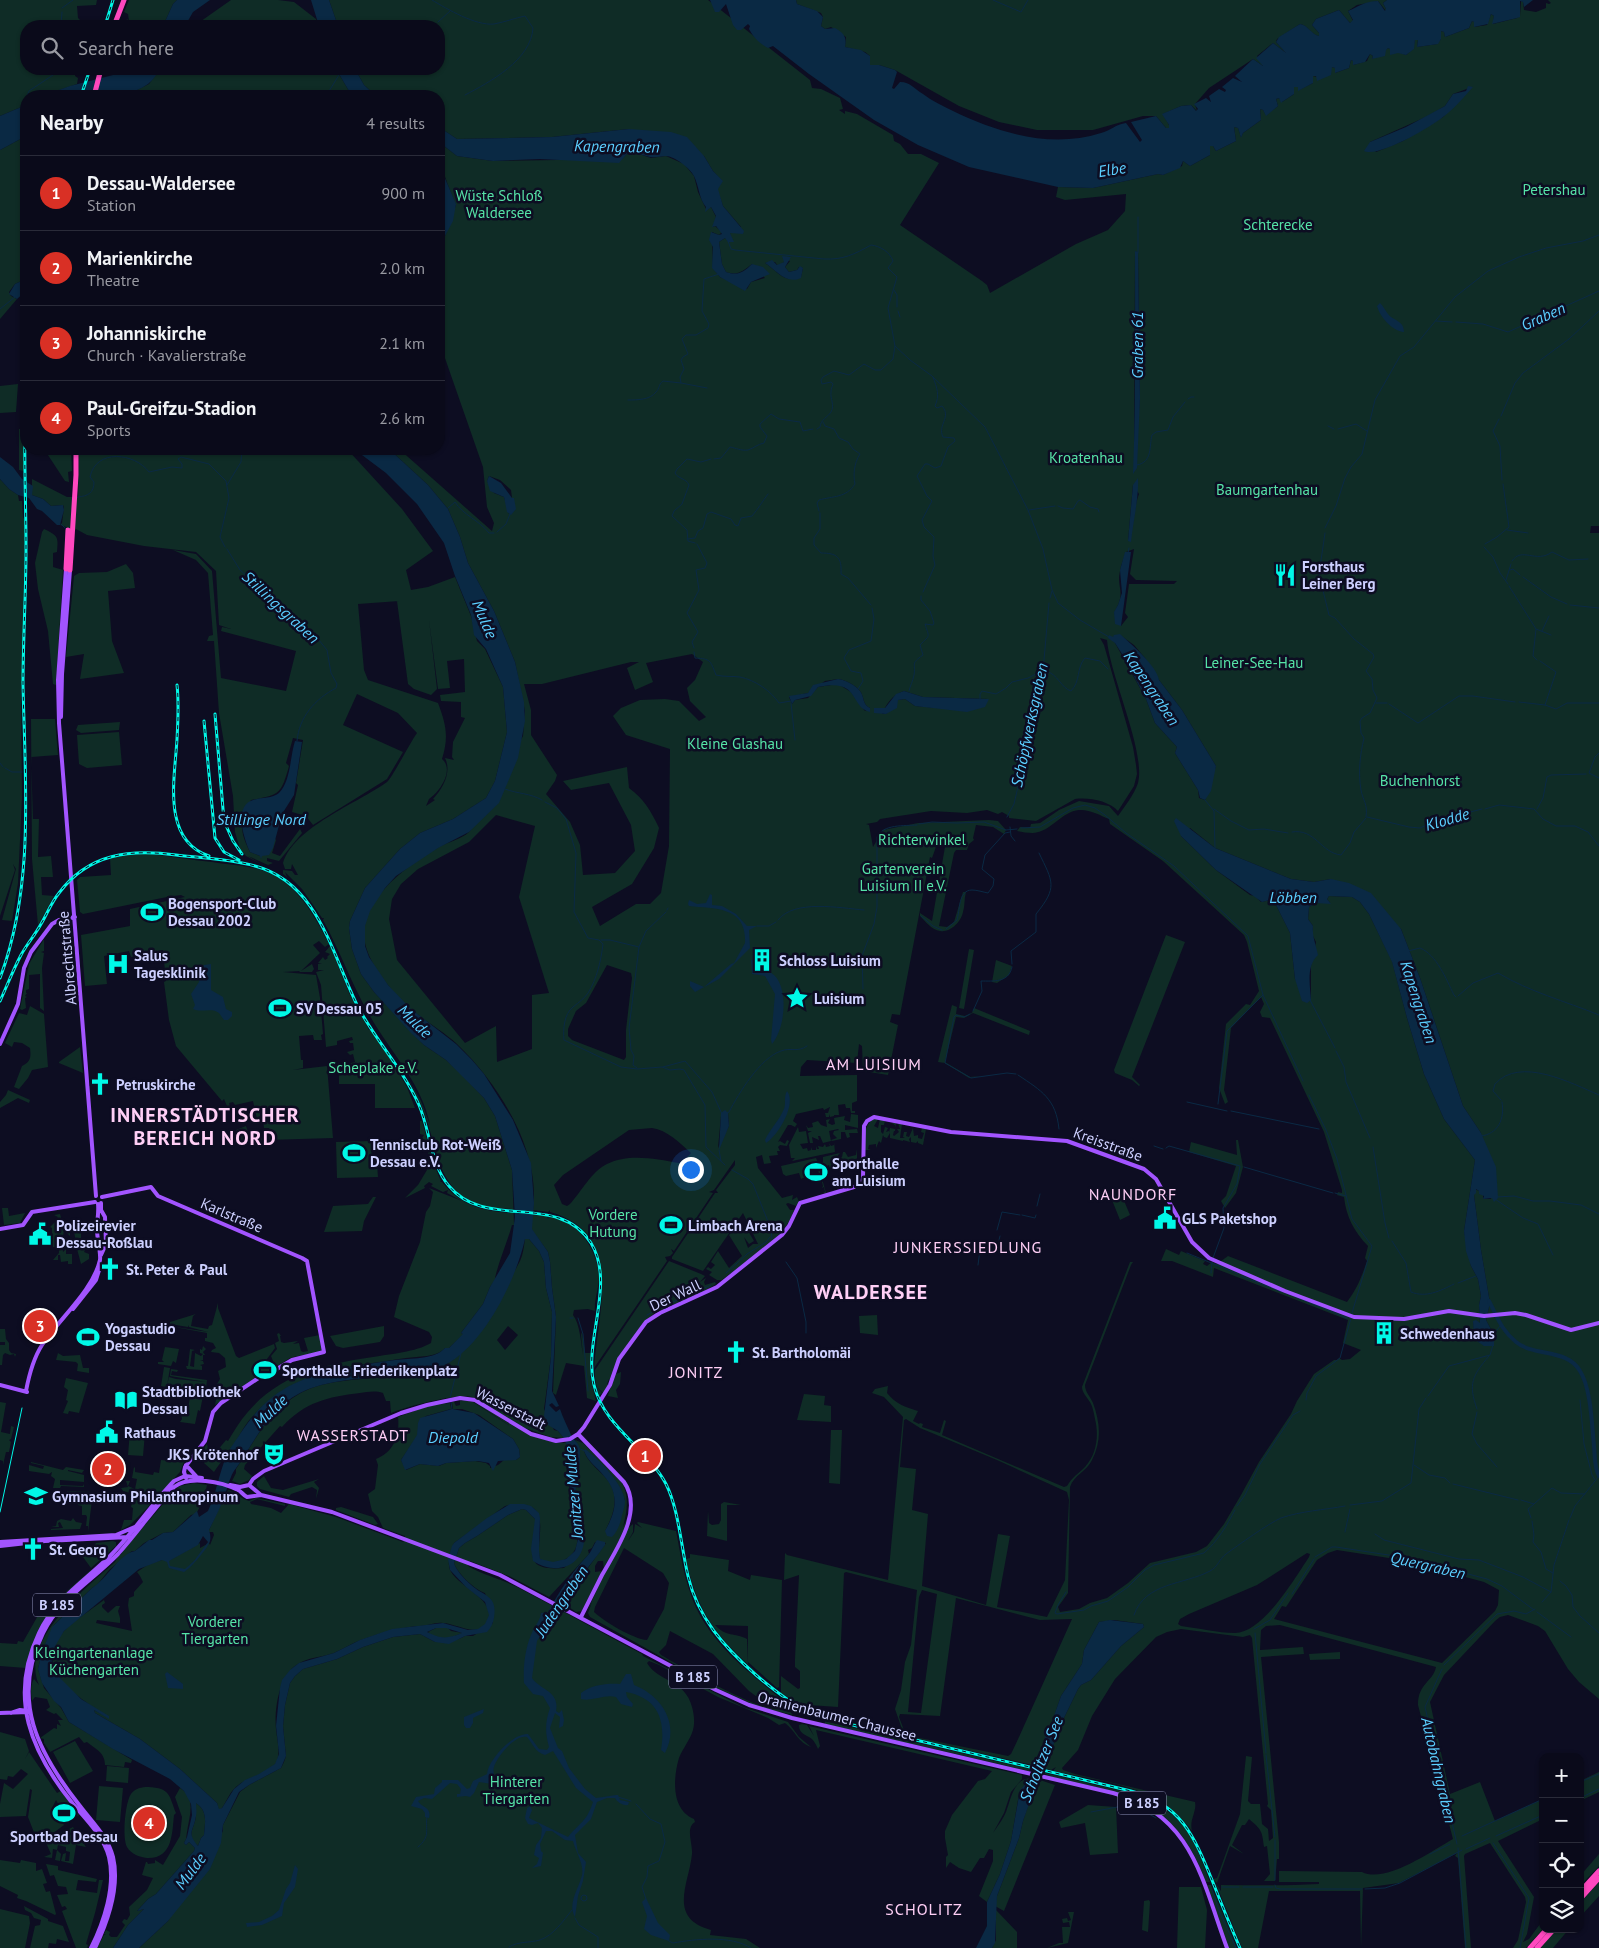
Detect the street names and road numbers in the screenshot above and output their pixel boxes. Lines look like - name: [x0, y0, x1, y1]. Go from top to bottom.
- street label: Albrechtstraße: [53, 910, 81, 1006]
- street label: Kreisstraße: [1071, 1123, 1145, 1165]
- street label: Karlstraße: [198, 1193, 266, 1237]
- street label: Der Wall: [646, 1275, 704, 1315]
- street label: Wasserstadt: [473, 1382, 549, 1434]
- road number: B 185: [33, 1594, 81, 1616]
- road number: B 185: [669, 1665, 717, 1688]
- street label: Oranienbaumer Chaussee: [755, 1687, 919, 1745]
- road number: B 185: [1118, 1792, 1166, 1815]

